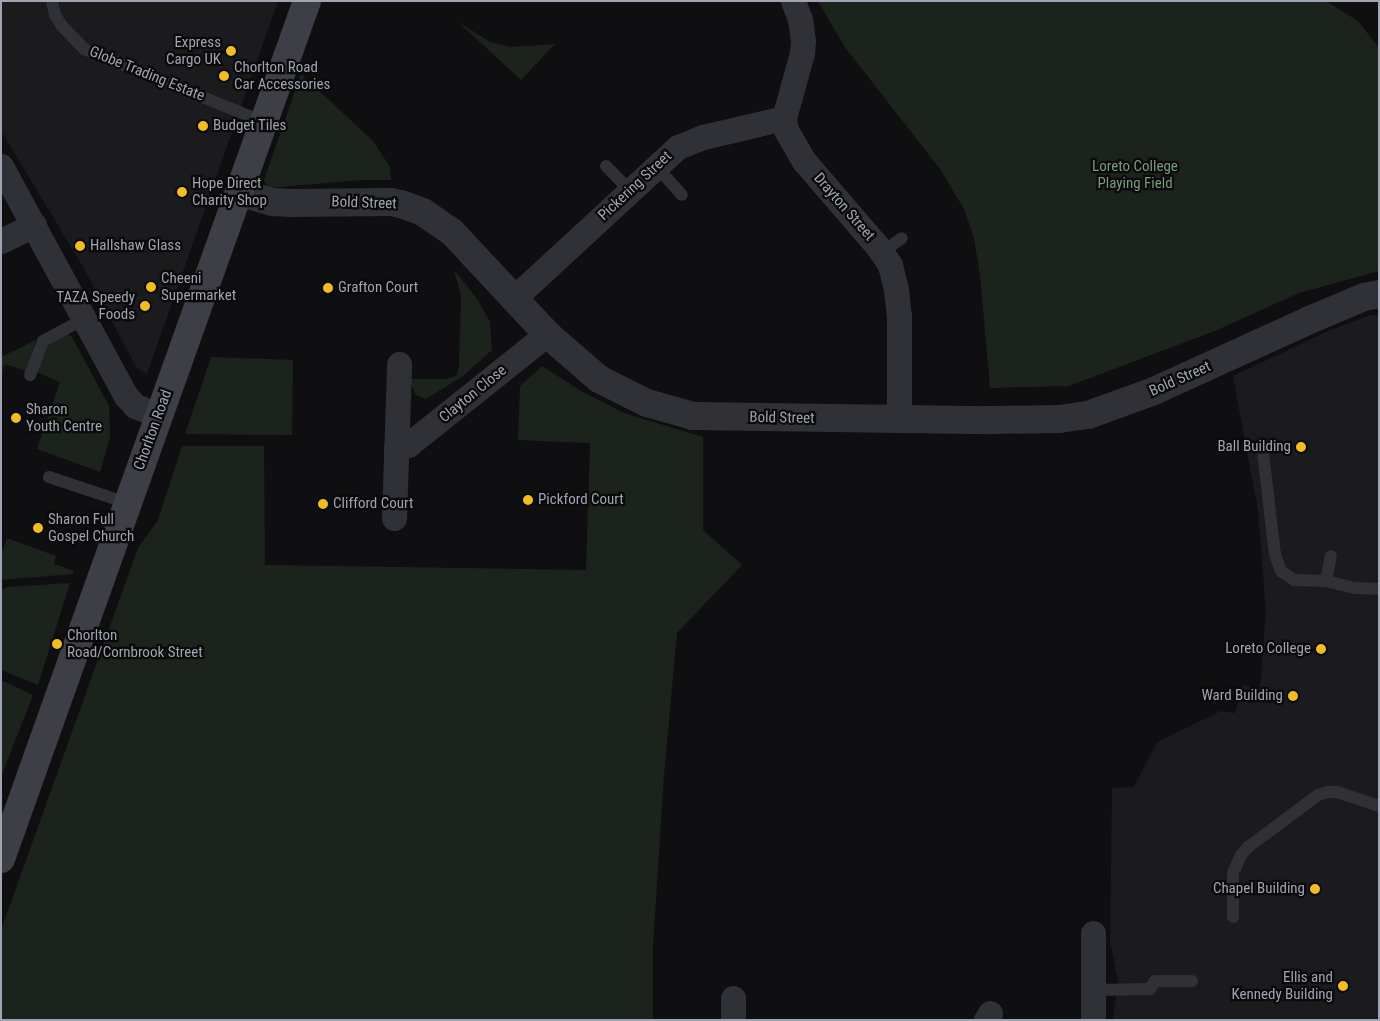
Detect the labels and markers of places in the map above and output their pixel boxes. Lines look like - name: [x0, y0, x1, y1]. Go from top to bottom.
- place label: Express Cargo UK: [166, 33, 221, 68]
- marker: Express Cargo UK: [225, 45, 237, 57]
- place label: Chorlton Road Car Accessories: [234, 58, 330, 93]
- marker: Chorlton Road Car Accessories: [218, 70, 230, 82]
- place label: Budget Tiles: [213, 117, 287, 135]
- marker: Budget Tiles: [197, 120, 209, 132]
- place label: Hope Direct Charity Shop: [192, 174, 267, 209]
- marker: Hope Direct Charity Shop: [176, 186, 188, 198]
- place label: Hallshaw Glass: [90, 237, 181, 255]
- marker: Hallshaw Glass: [74, 240, 86, 252]
- place label: Cheeni Supermarket: [161, 269, 236, 304]
- place label: Grafton Court: [338, 279, 418, 297]
- marker: Cheeni Supermarket: [145, 281, 157, 293]
- marker: Grafton Court: [322, 282, 334, 294]
- place label: TAZA Speedy Foods: [56, 288, 135, 323]
- marker: TAZA Speedy Foods: [139, 300, 151, 312]
- place label: Sharon Youth Centre: [26, 400, 102, 435]
- marker: Sharon Youth Centre: [10, 412, 22, 424]
- place label: Ball Building: [1217, 438, 1291, 456]
- marker: Ball Building: [1295, 441, 1307, 453]
- place label: Pickford Court: [538, 491, 624, 509]
- marker: Pickford Court: [522, 494, 534, 506]
- place label: Clifford Court: [333, 495, 413, 513]
- marker: Clifford Court: [317, 498, 329, 510]
- place label: Sharon Full Gospel Church: [48, 510, 134, 545]
- marker: Sharon Full Gospel Church: [32, 522, 44, 534]
- place label: Chorlton Road/Cornbrook Street: [67, 626, 203, 661]
- marker: Chorlton Road/Cornbrook Street: [51, 638, 63, 650]
- place label: Loreto College: [1225, 640, 1311, 658]
- marker: Loreto College: [1315, 643, 1327, 655]
- place label: Ward Building: [1201, 687, 1283, 705]
- marker: Ward Building: [1287, 690, 1299, 702]
- place label: Chapel Building: [1213, 880, 1305, 898]
- marker: Chapel Building: [1309, 883, 1321, 895]
- place label: Ellis and Kennedy Building: [1231, 968, 1333, 1003]
- marker: Ellis and Kennedy Building: [1337, 980, 1349, 992]

